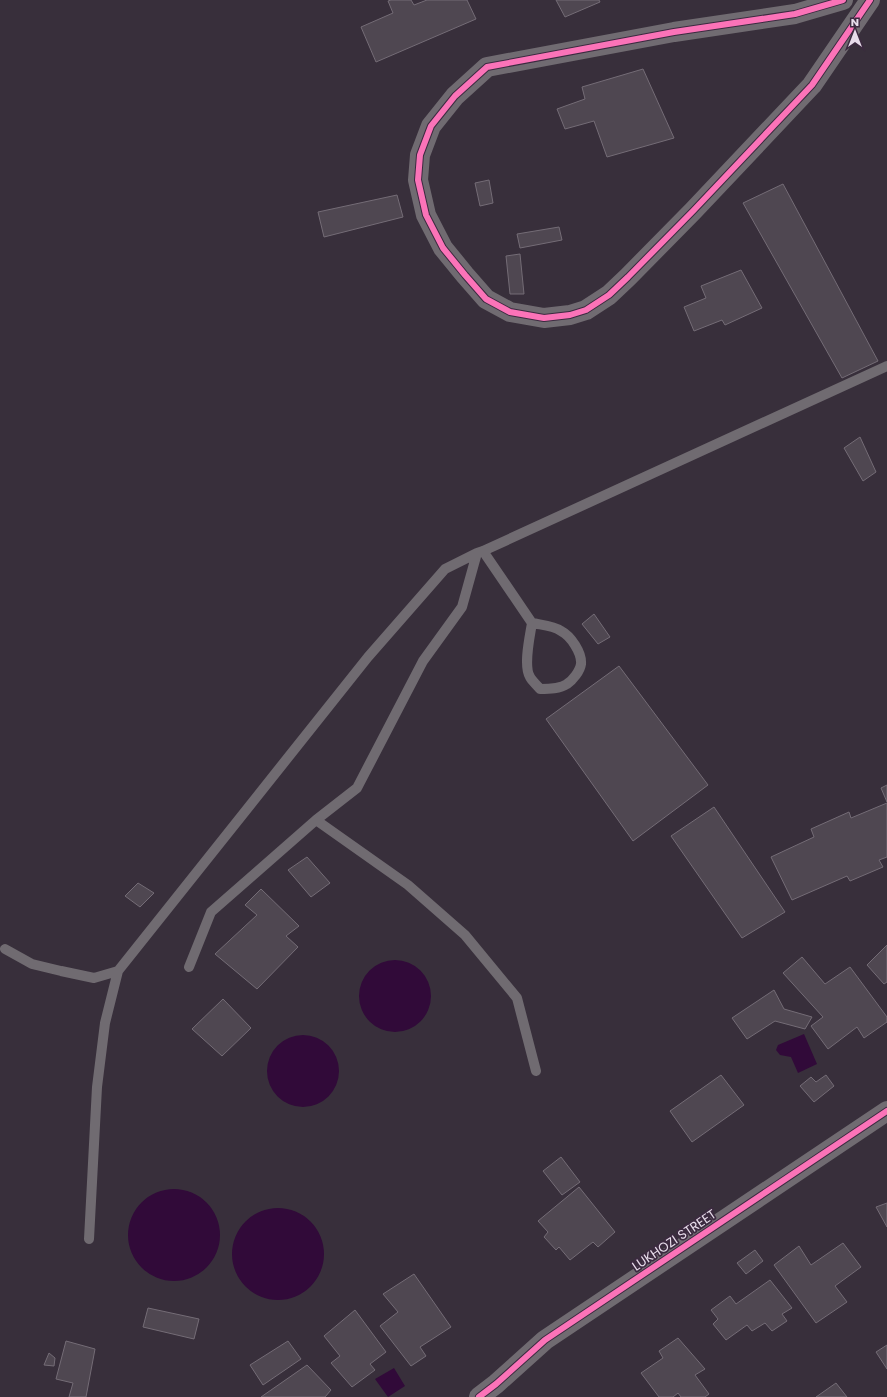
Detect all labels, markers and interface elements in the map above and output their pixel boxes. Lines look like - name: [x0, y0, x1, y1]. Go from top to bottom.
- north arrow: [835, 12, 875, 52]
- text: N: [851, 14, 859, 30]
- street label: LUKHOZI STREET: [628, 1205, 720, 1275]

